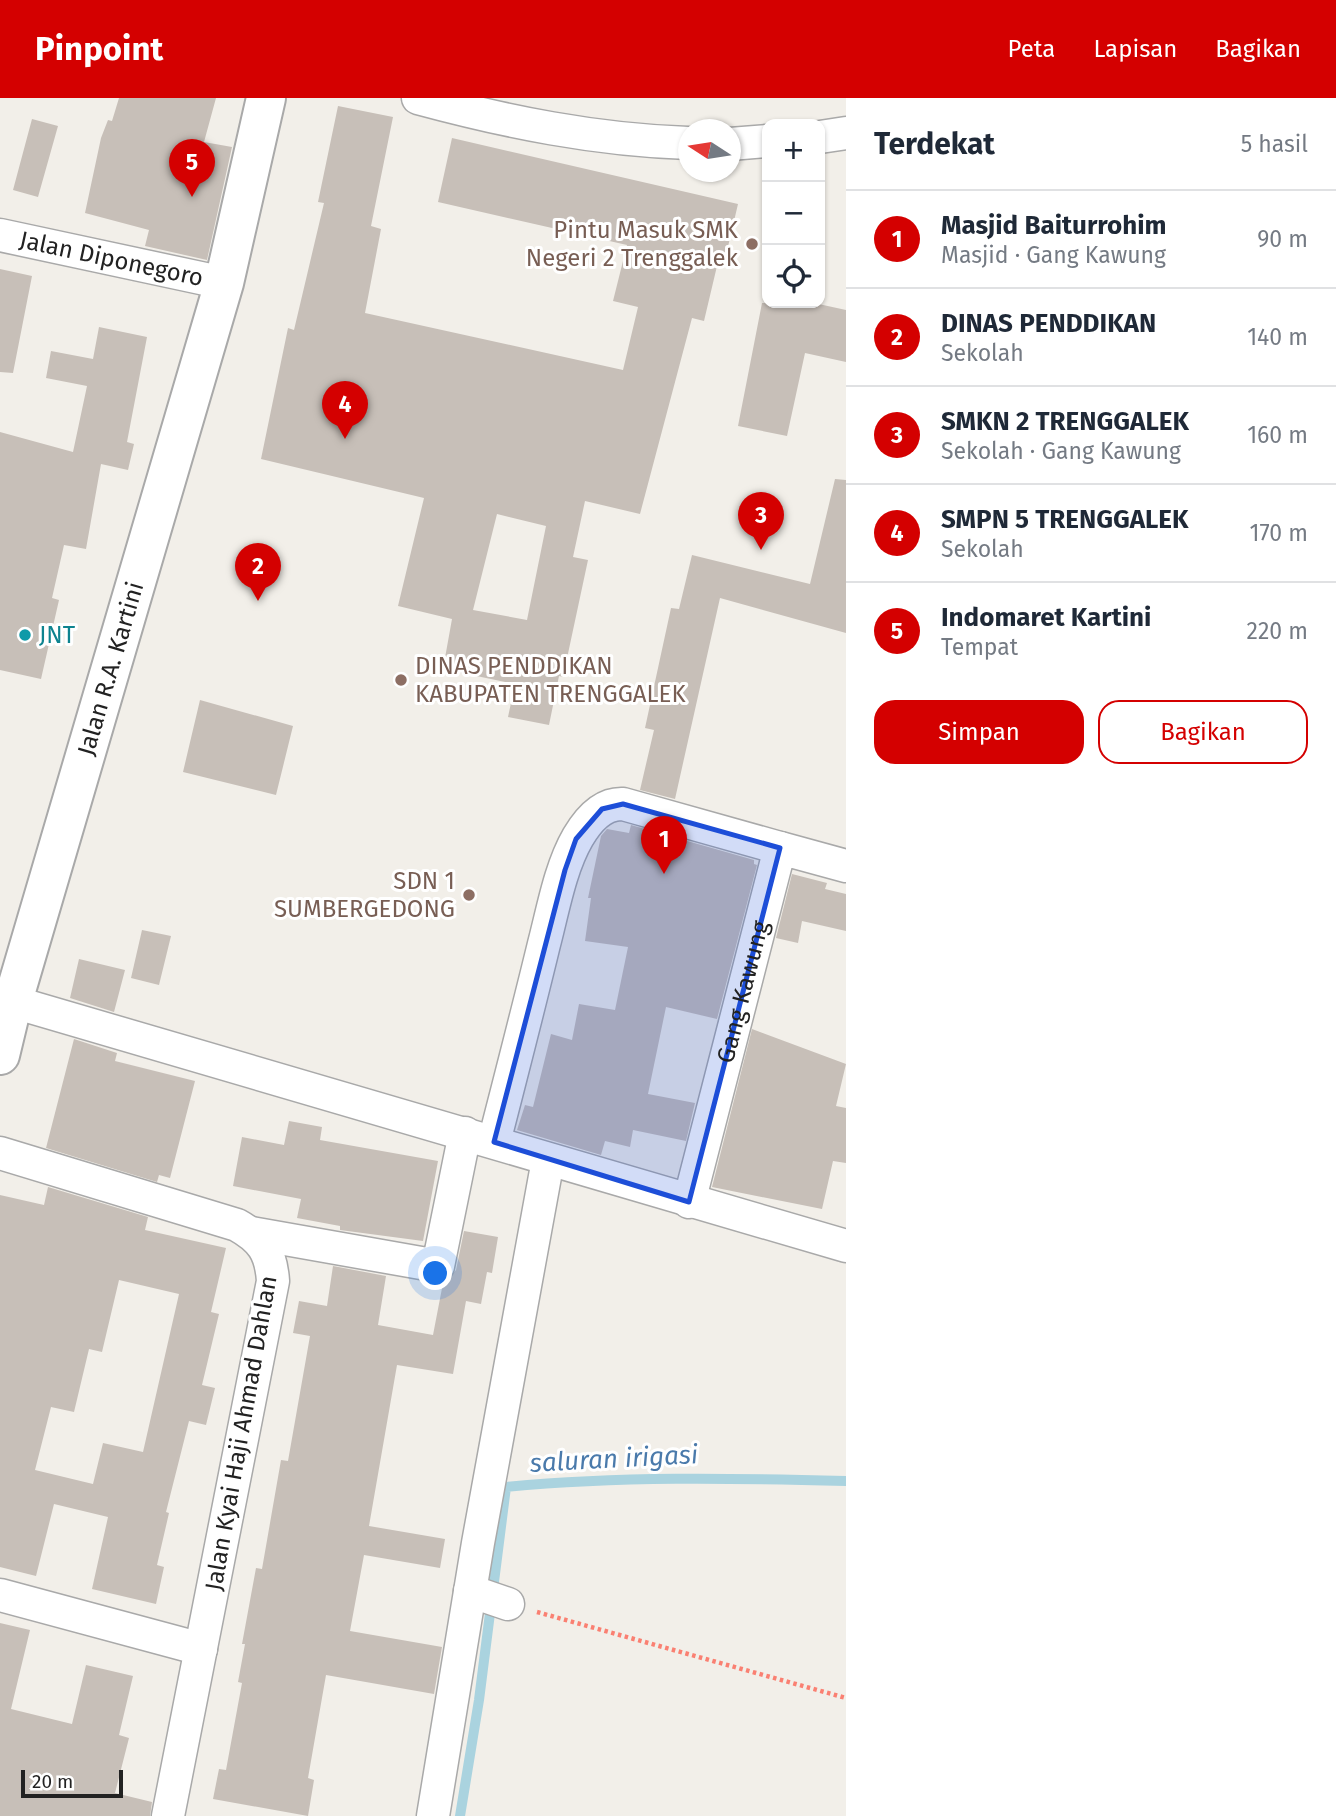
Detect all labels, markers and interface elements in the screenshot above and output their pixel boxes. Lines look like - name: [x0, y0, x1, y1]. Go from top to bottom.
- text: Pinpoint: [35, 29, 163, 69]
- text: Peta: [1008, 35, 1055, 63]
- text: Lapisan: [1093, 35, 1177, 63]
- text: Bagikan: [1215, 35, 1301, 63]
- north arrow: [678, 119, 741, 182]
- map controls: [762, 119, 825, 308]
- button: +: [762, 119, 825, 182]
- text: Terdekat: [874, 126, 995, 162]
- text: 5 hasil: [1241, 130, 1308, 158]
- pin: 5: [169, 139, 215, 197]
- button: −: [762, 182, 825, 245]
- text: Masjid Baiturrohim: [941, 210, 1166, 241]
- place label: Pintu Masuk SMK Negeri 2 Trenggalek: [526, 216, 739, 272]
- text: 1: [892, 225, 902, 253]
- text: 90 m: [1257, 225, 1308, 253]
- street label: Jalan Diponegoro: [17, 226, 206, 292]
- marker: Pintu Masuk SMK Negeri 2 Trenggalek: [744, 236, 760, 252]
- text: Masjid · Gang Kawung: [941, 241, 1166, 269]
- button: locate: [762, 245, 825, 308]
- text: DINAS PENDDIKAN: [941, 308, 1156, 339]
- text: 2: [891, 323, 903, 351]
- text: 140 m: [1247, 323, 1308, 351]
- text: Sekolah: [941, 339, 1024, 367]
- pin: 4: [322, 381, 368, 439]
- text: SMKN 2 TRENGGALEK: [941, 406, 1189, 437]
- text: 3: [891, 421, 903, 449]
- text: 160 m: [1247, 421, 1308, 449]
- text: Sekolah · Gang Kawung: [941, 437, 1181, 465]
- pin: 3: [738, 492, 784, 550]
- text: SMPN 5 TRENGGALEK: [941, 504, 1189, 535]
- text: 4: [891, 519, 904, 547]
- text: 170 m: [1249, 519, 1308, 547]
- text: Sekolah: [941, 535, 1024, 563]
- pin: 2: [235, 543, 281, 601]
- street label: Jalan R.A. Kartini: [72, 578, 149, 759]
- text: Indomaret Kartini: [941, 602, 1151, 633]
- text: 5: [891, 617, 903, 645]
- text: 220 m: [1247, 617, 1308, 645]
- place label: JNT: [39, 621, 76, 649]
- marker: JNT: [17, 627, 33, 643]
- text: Tempat: [941, 633, 1018, 661]
- place label: DINAS PENDDIKAN KABUPATEN TRENGGALEK: [415, 652, 686, 708]
- marker: DINAS PENDDIKAN KABUPATEN TRENGGALEK: [393, 672, 409, 688]
- button: Simpan: [874, 700, 1084, 764]
- button: Bagikan: [1098, 700, 1308, 764]
- pin: 1: [641, 816, 687, 874]
- place label: SDN 1 SUMBERGEDONG: [274, 867, 455, 923]
- marker: SDN 1 SUMBERGEDONG: [461, 887, 477, 903]
- street label: Gang Kawung: [711, 917, 775, 1066]
- your location: [418, 1256, 452, 1290]
- street label: Jalan Kyai Haji Ahmad Dahlan: [199, 1273, 283, 1593]
- water label: saluran irigasi: [528, 1439, 699, 1479]
- scale bar: [21, 1767, 122, 1799]
- text: 20 m: [32, 1770, 73, 1793]

